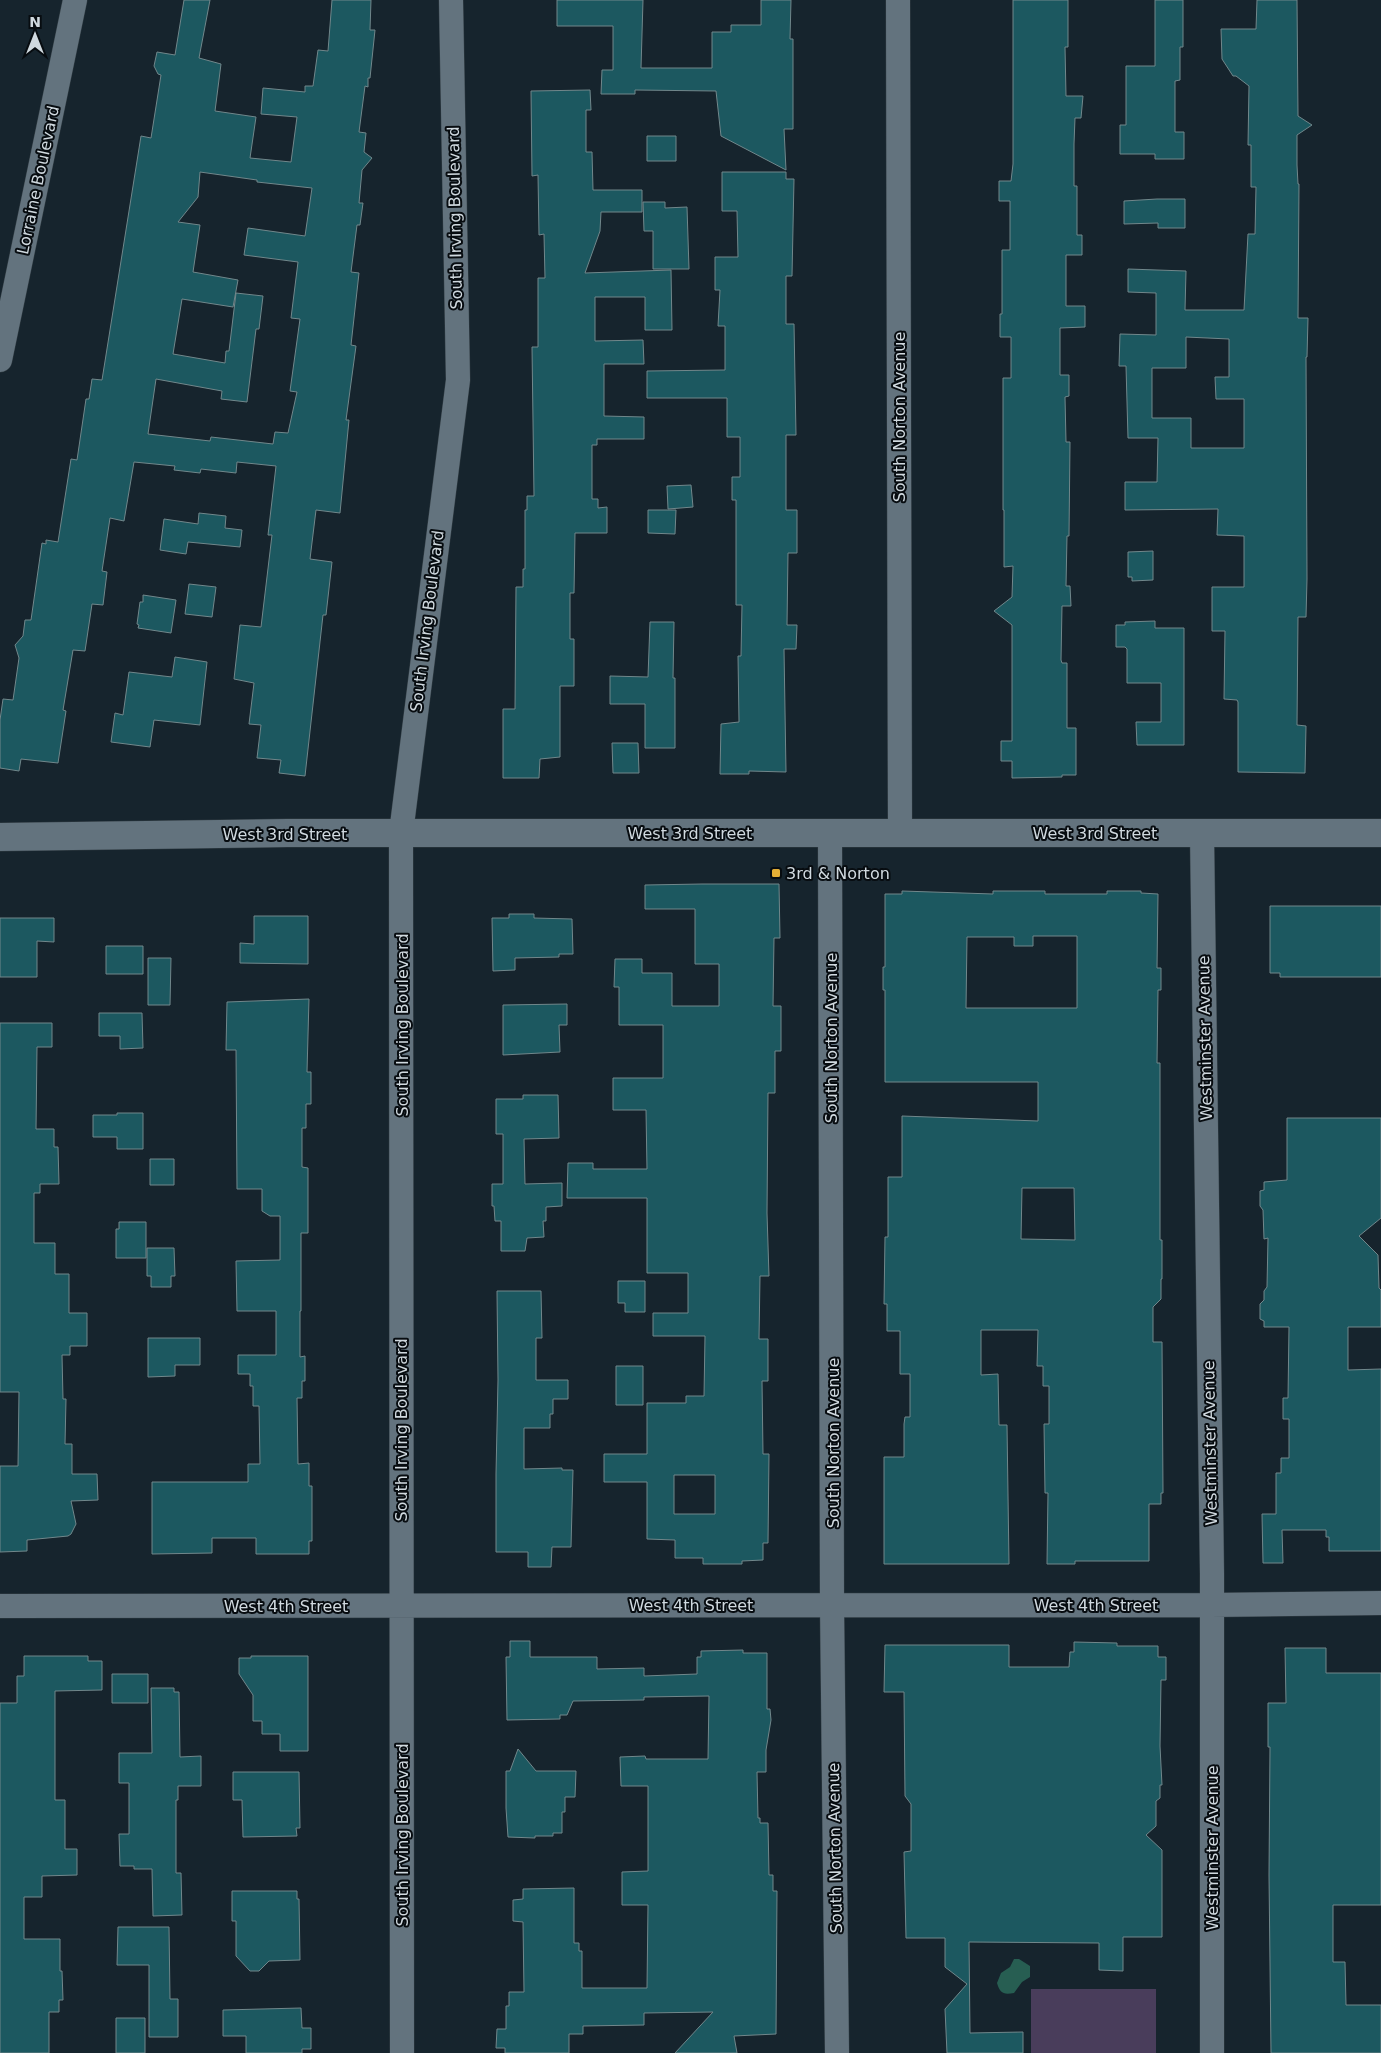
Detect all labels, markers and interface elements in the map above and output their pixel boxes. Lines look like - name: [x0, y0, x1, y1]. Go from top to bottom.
- north arrow: [10, 10, 60, 60]
- text: N: [29, 14, 41, 30]
- street label: Lorraine Boulevard: [13, 104, 63, 256]
- street label: South Irving Boulevard: [444, 126, 466, 310]
- street label: South Norton Avenue: [890, 332, 909, 502]
- street label: South Irving Boulevard: [406, 529, 448, 713]
- street label: West 3rd Street: [628, 824, 752, 843]
- street label: West 3rd Street: [1033, 824, 1157, 843]
- street label: West 3rd Street: [223, 825, 347, 844]
- place label: 3rd & Norton: [786, 864, 890, 883]
- marker: 3rd & Norton: [770, 867, 782, 879]
- street label: South Irving Boulevard: [393, 933, 412, 1117]
- street label: South Norton Avenue: [822, 953, 841, 1123]
- street label: Westminster Avenue: [1194, 955, 1216, 1121]
- street label: South Irving Boulevard: [392, 1338, 411, 1522]
- street label: South Norton Avenue: [824, 1358, 843, 1528]
- street label: Westminster Avenue: [1199, 1360, 1221, 1526]
- street label: West 4th Street: [629, 1596, 753, 1615]
- street label: West 4th Street: [1034, 1596, 1158, 1615]
- street label: West 4th Street: [224, 1597, 348, 1616]
- street label: South Irving Boulevard: [393, 1743, 412, 1927]
- street label: South Norton Avenue: [824, 1763, 846, 1933]
- street label: Westminster Avenue: [1203, 1765, 1222, 1931]

